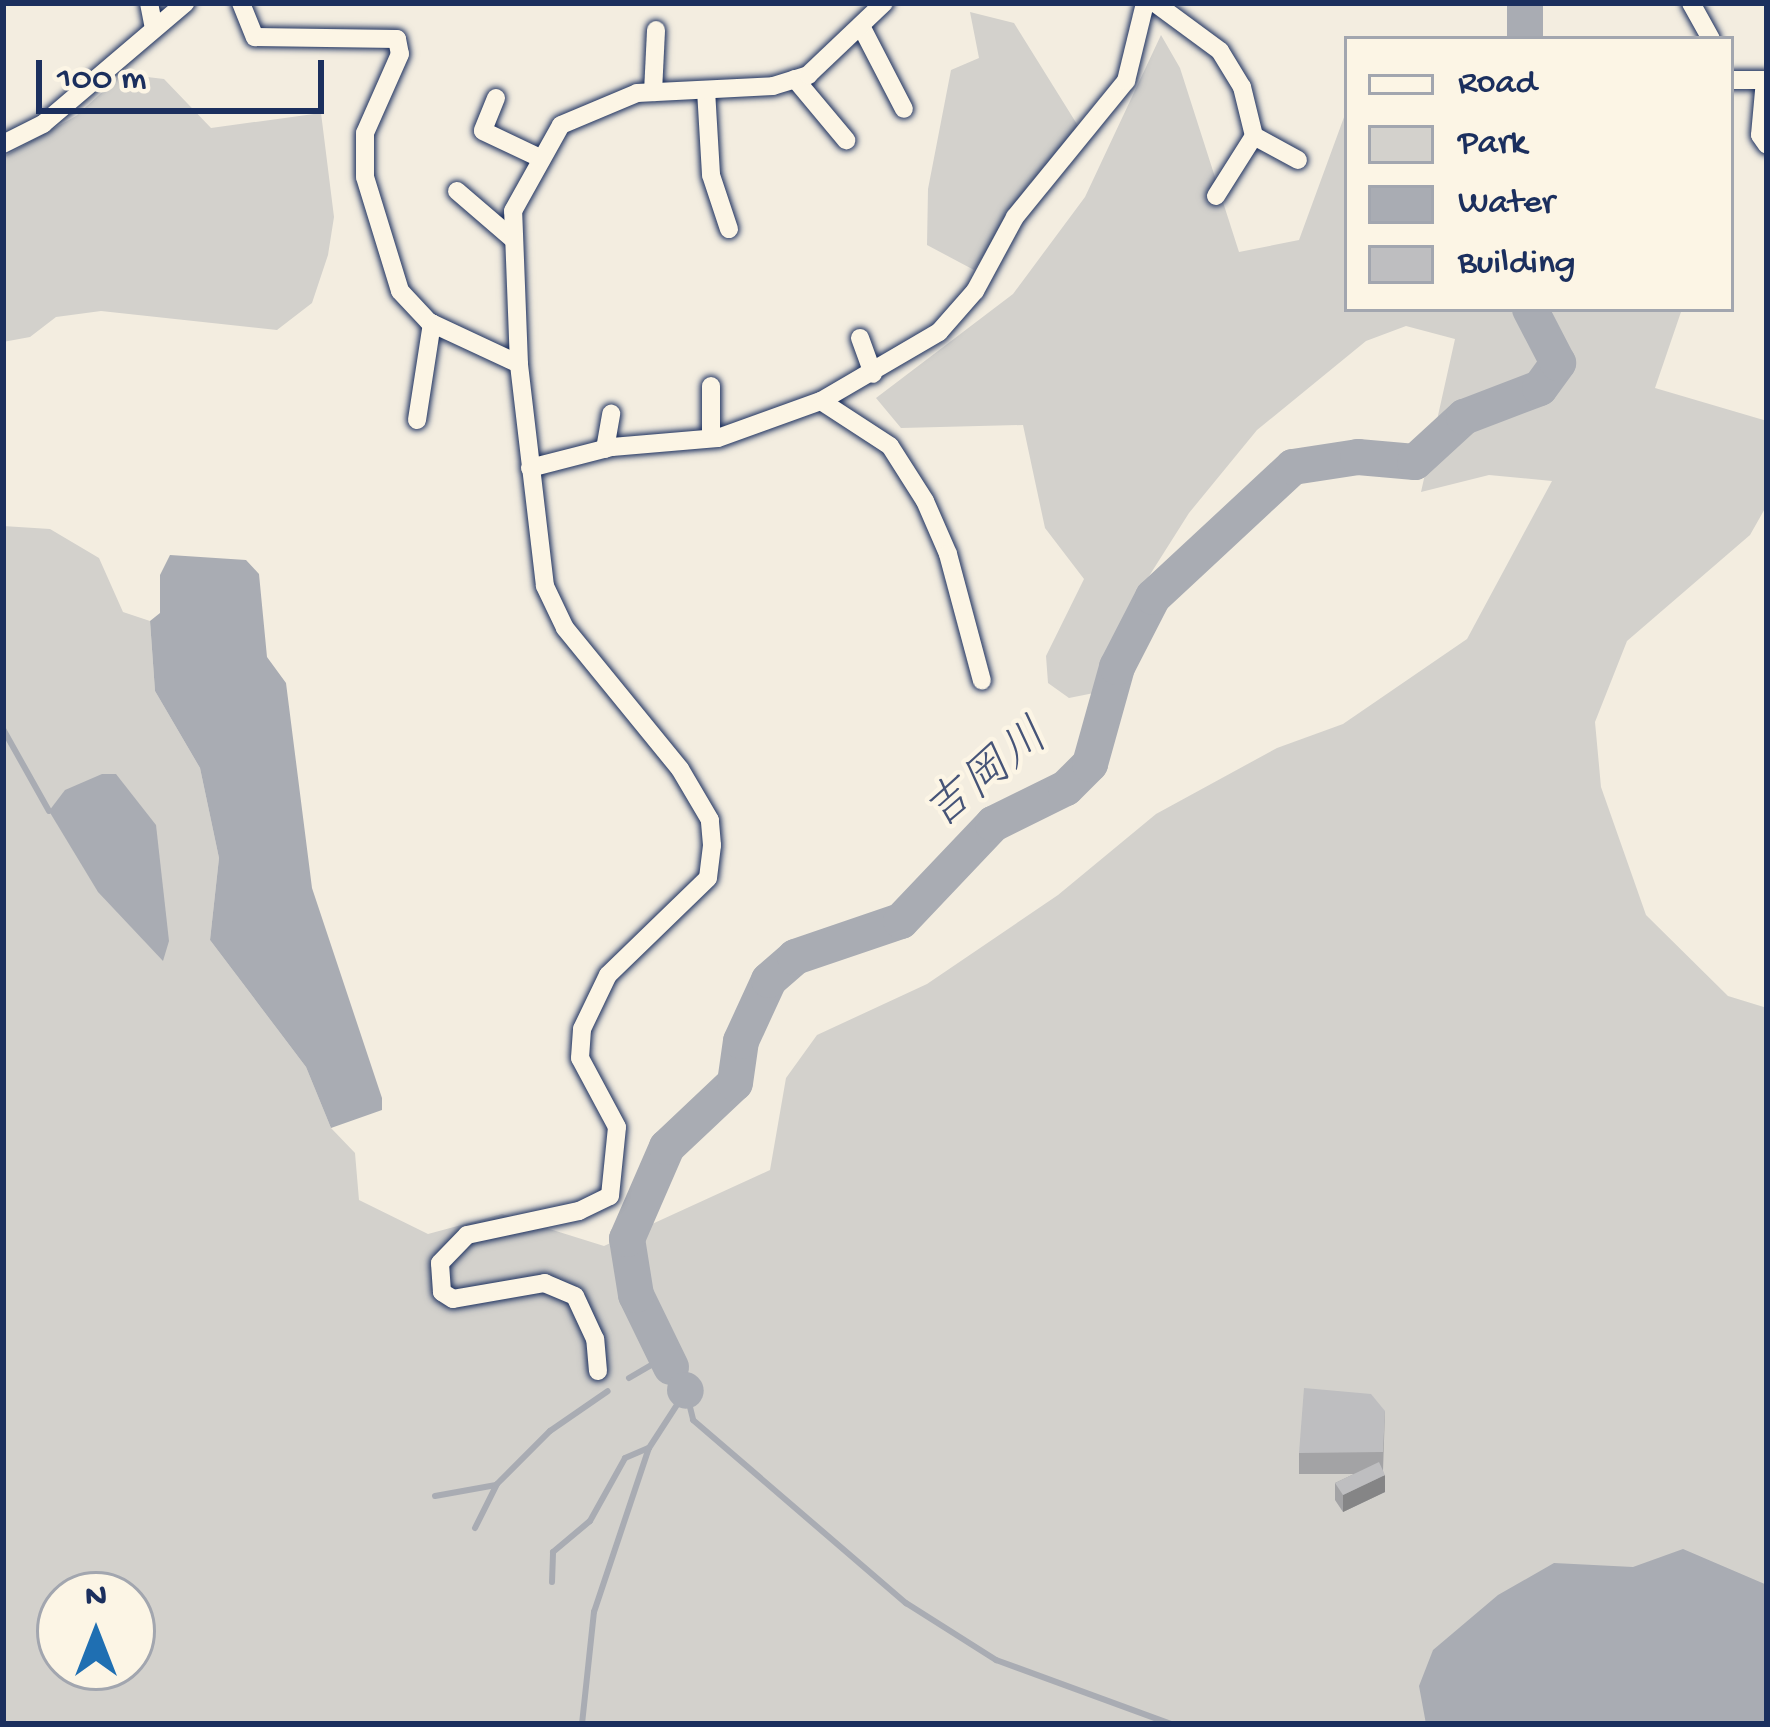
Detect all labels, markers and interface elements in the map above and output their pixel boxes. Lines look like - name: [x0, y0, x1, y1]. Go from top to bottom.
- scale bar: [42, 36, 330, 110]
- legend: [1344, 36, 1734, 312]
- text: 100 m: [57, 59, 147, 102]
- text: Road: [1458, 63, 1537, 106]
- text: Park: [1458, 123, 1527, 166]
- text: Water: [1458, 183, 1555, 226]
- text: Building: [1458, 243, 1576, 286]
- water label: 吉岡川: [915, 710, 1063, 846]
- north arrow: [36, 1571, 156, 1691]
- text: N: [85, 1579, 107, 1617]

